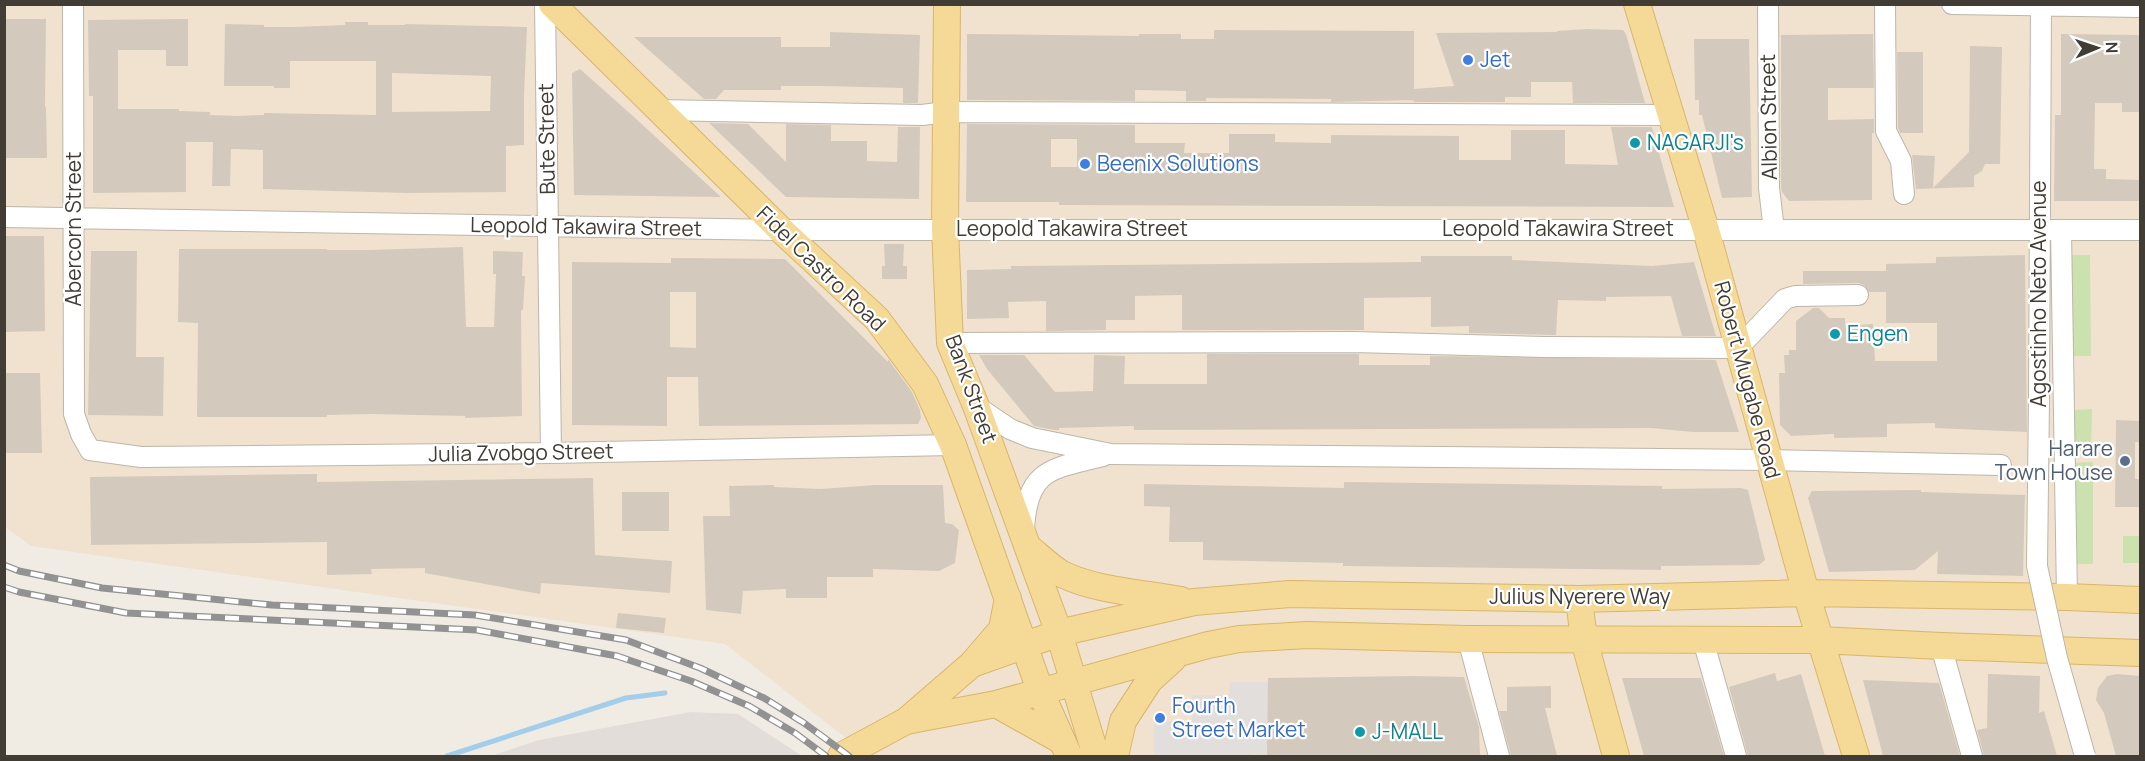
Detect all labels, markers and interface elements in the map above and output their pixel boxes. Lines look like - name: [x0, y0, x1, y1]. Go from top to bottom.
- north arrow: [2067, 18, 2127, 78]
- text: N: [2101, 41, 2123, 54]
- place label: Jet: [1480, 45, 1510, 73]
- marker: Jet: [1461, 53, 1475, 67]
- street label: Albion Street: [1753, 54, 1783, 180]
- street label: Bute Street: [531, 83, 561, 195]
- place label: NAGARJI's: [1647, 128, 1744, 156]
- marker: NAGARJI's: [1628, 136, 1642, 150]
- place label: Beenix Solutions: [1097, 149, 1259, 177]
- street label: Abercorn Street: [59, 151, 87, 307]
- marker: Beenix Solutions: [1078, 157, 1092, 171]
- street label: Agostinho Neto Avenue: [2024, 180, 2052, 408]
- street label: Fidel Castro Road: [751, 199, 892, 337]
- street label: Leopold Takawira Street: [470, 210, 702, 242]
- street label: Leopold Takawira Street: [956, 214, 1188, 242]
- street label: Leopold Takawira Street: [1442, 214, 1674, 242]
- street label: Robert Mugabe Road: [1708, 278, 1788, 482]
- place label: Engen: [1847, 319, 1908, 347]
- marker: Engen: [1828, 327, 1842, 341]
- street label: Bank Street: [939, 331, 1004, 447]
- place label: Harare Town House: [1995, 434, 2113, 486]
- street label: Julia Zvobgo Street: [428, 436, 614, 468]
- marker: Harare Town House: [2118, 454, 2132, 468]
- street label: Julius Nyerere Way: [1489, 582, 1671, 610]
- place label: Fourth Street Market: [1172, 691, 1306, 743]
- marker: Fourth Street Market: [1153, 711, 1167, 725]
- place label: J-MALL: [1372, 717, 1443, 745]
- marker: J-MALL: [1353, 725, 1367, 739]

